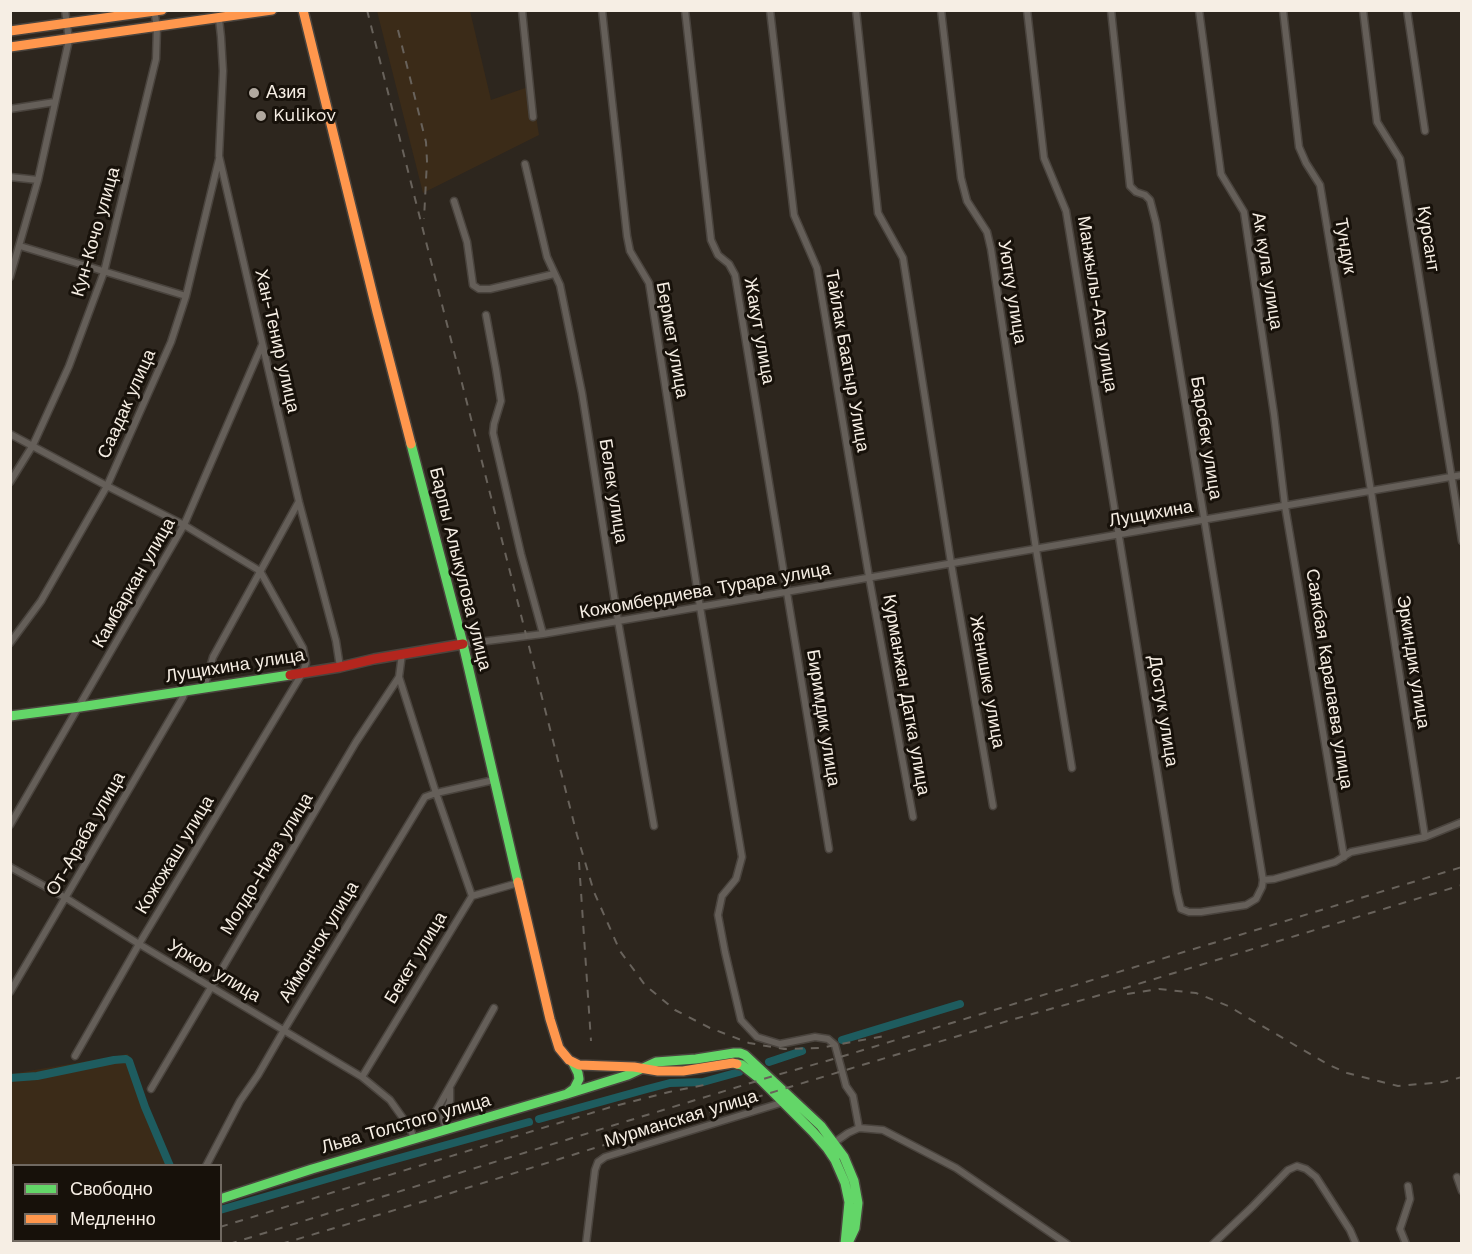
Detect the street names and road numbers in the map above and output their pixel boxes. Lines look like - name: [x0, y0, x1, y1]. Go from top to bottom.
- street label: Кун-Кочо улица: [67, 165, 125, 299]
- street label: Курсант: [1412, 204, 1444, 274]
- street label: Ак кула улица: [1247, 211, 1287, 331]
- street label: Манжылы-Ата улица: [1072, 214, 1122, 394]
- street label: Тундук: [1329, 216, 1361, 276]
- street label: Уютку улица: [993, 239, 1031, 345]
- street label: Хан-Тенир улица: [250, 267, 304, 415]
- street label: Тайлак Баатыр Улица: [820, 268, 874, 454]
- street label: Жакут улица: [739, 276, 779, 386]
- street label: Бермет улица: [651, 280, 693, 400]
- street label: Саадак улица: [93, 346, 161, 462]
- street label: Барсбек улица: [1186, 375, 1226, 501]
- street label: Белек улица: [594, 437, 632, 545]
- street label: Барпы Алыкулова улица: [424, 465, 496, 673]
- street label: Лущихина: [1107, 496, 1195, 532]
- street label: Камбаркан улица: [88, 514, 180, 652]
- street label: Кожомбердиева Турара улица: [578, 558, 832, 624]
- street label: Саякбая Каралаева улица: [1301, 567, 1357, 791]
- street label: Курманжан Датка улица: [878, 593, 934, 797]
- street label: Эркиндик улица: [1392, 594, 1434, 730]
- street label: Женишке улица: [965, 614, 1009, 750]
- street label: Лущихина улица: [164, 644, 306, 688]
- street label: Биримдик улица: [802, 648, 844, 788]
- street label: Достук улица: [1144, 654, 1182, 768]
- street label: От-Араба улица: [42, 768, 130, 900]
- street label: Молдо-Нияз улица: [216, 789, 318, 939]
- street label: Кожожаш улица: [131, 792, 219, 918]
- street label: Аймончок улица: [274, 878, 364, 1006]
- street label: Бекет улица: [380, 908, 452, 1008]
- street label: Уркор улица: [164, 935, 264, 1007]
- street label: Мурманская улица: [602, 1085, 760, 1153]
- street label: Льва Толстого улица: [319, 1089, 493, 1159]

